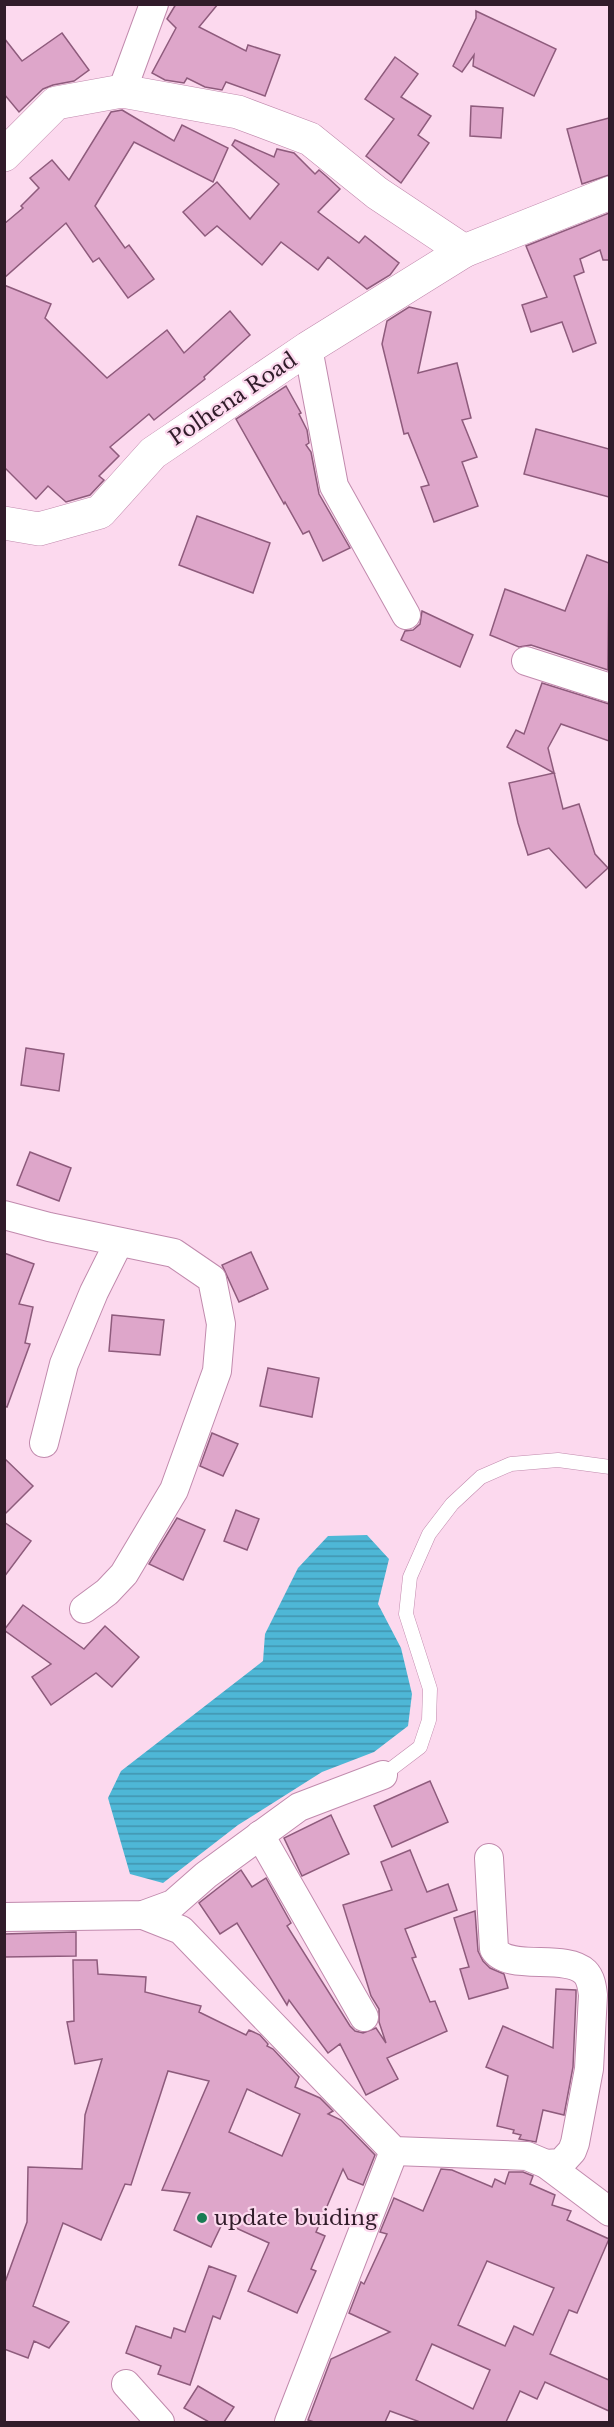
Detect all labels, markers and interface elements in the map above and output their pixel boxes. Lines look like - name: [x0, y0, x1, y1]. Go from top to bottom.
- street label: Polhena Road: [164, 347, 302, 451]
- place label: update buiding: [214, 2205, 378, 2231]
- marker: update buiding: [195, 2211, 209, 2225]

